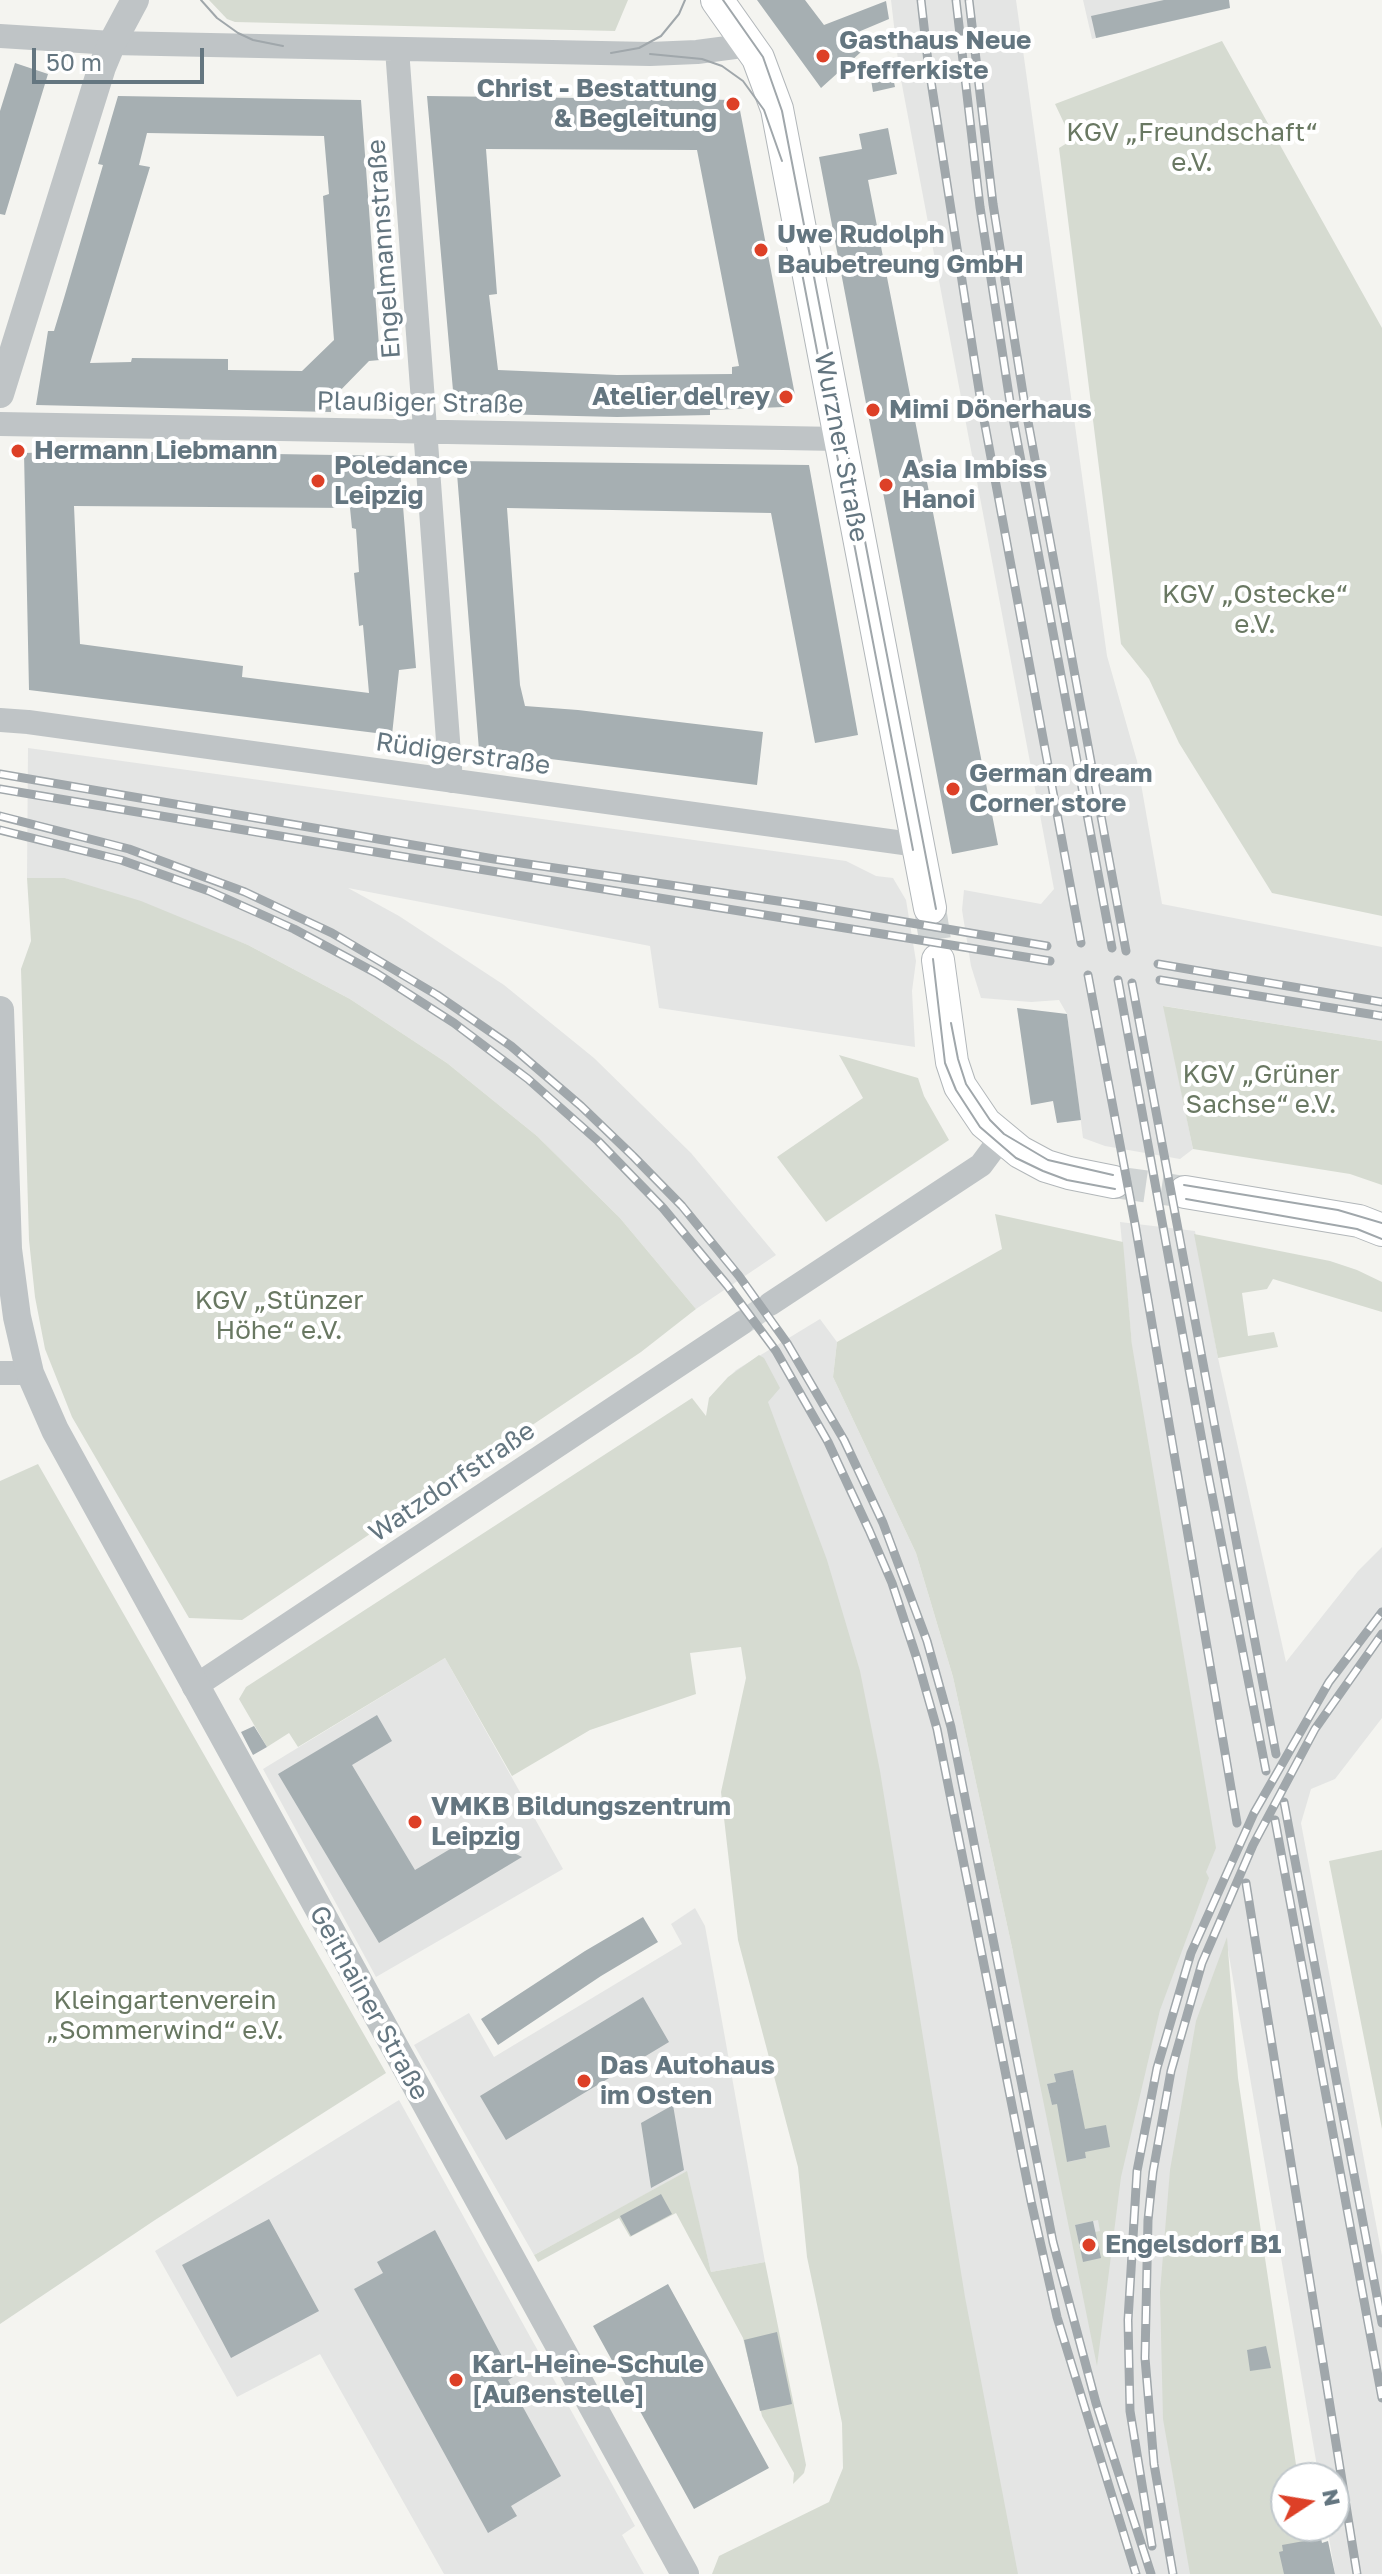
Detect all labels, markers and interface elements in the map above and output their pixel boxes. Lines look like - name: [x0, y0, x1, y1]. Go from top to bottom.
- place label: Gasthaus Neue Pfefferkiste: [839, 25, 1031, 86]
- scale bar: [36, 32, 208, 82]
- text: 50 m: [46, 47, 102, 76]
- marker: Gasthaus Neue Pfefferkiste: [814, 47, 832, 65]
- place label: Christ - Bestattung & Begleitung: [477, 73, 717, 134]
- marker: Christ - Bestattung & Begleitung: [724, 95, 742, 113]
- park label: KGV „Freundschaft“ e.V.: [1066, 117, 1318, 178]
- street label: Engelmannstraße: [361, 138, 407, 360]
- place label: Uwe Rudolph Baubetreung GmbH: [777, 219, 1024, 280]
- marker: Uwe Rudolph Baubetreung GmbH: [752, 241, 770, 259]
- street label: Wurzner Straße: [807, 349, 875, 545]
- place label: Atelier del rey: [592, 381, 770, 413]
- street label: Plaußiger Straße: [316, 386, 524, 420]
- marker: Atelier del rey: [777, 388, 795, 406]
- place label: Mimi Dönerhaus: [889, 394, 1092, 426]
- marker: Mimi Dönerhaus: [864, 401, 882, 419]
- place label: Hermann Liebmann: [34, 435, 278, 467]
- marker: Hermann Liebmann: [9, 442, 27, 460]
- place label: Poledance Leipzig: [334, 450, 468, 512]
- place label: Asia Imbiss Hanoi: [902, 454, 1047, 516]
- marker: Poledance Leipzig: [309, 472, 327, 490]
- marker: Asia Imbiss Hanoi: [877, 476, 895, 494]
- park label: KGV „Ostecke“ e.V.: [1162, 579, 1348, 640]
- street label: Rüdigerstraße: [374, 726, 552, 782]
- place label: German dream Corner store: [969, 758, 1153, 820]
- marker: German dream Corner store: [944, 780, 962, 798]
- park label: KGV „Grüner Sachse“ e.V.: [1183, 1059, 1339, 1120]
- park label: KGV „Stünzer Höhe“ e.V.: [195, 1285, 363, 1346]
- street label: Watzdorfstraße: [363, 1415, 541, 1549]
- place label: VMKB Bildungszentrum Leipzig: [431, 1791, 731, 1852]
- marker: VMKB Bildungszentrum Leipzig: [406, 1813, 424, 1831]
- street label: Geithainer Straße: [303, 1900, 435, 2106]
- park label: Kleingartenverein „Sommerwind“ e.V.: [46, 1985, 284, 2046]
- place label: Das Autohaus im Osten: [600, 2050, 775, 2112]
- marker: Das Autohaus im Osten: [575, 2072, 593, 2090]
- place label: Engelsdorf B1: [1105, 2229, 1282, 2261]
- marker: Engelsdorf B1: [1080, 2236, 1098, 2254]
- place label: Karl-Heine-Schule [Außenstelle]: [472, 2349, 704, 2410]
- marker: Karl-Heine-Schule [Außenstelle]: [447, 2371, 465, 2389]
- north arrow: [1270, 2462, 1350, 2542]
- text: N: [1317, 2486, 1347, 2508]

